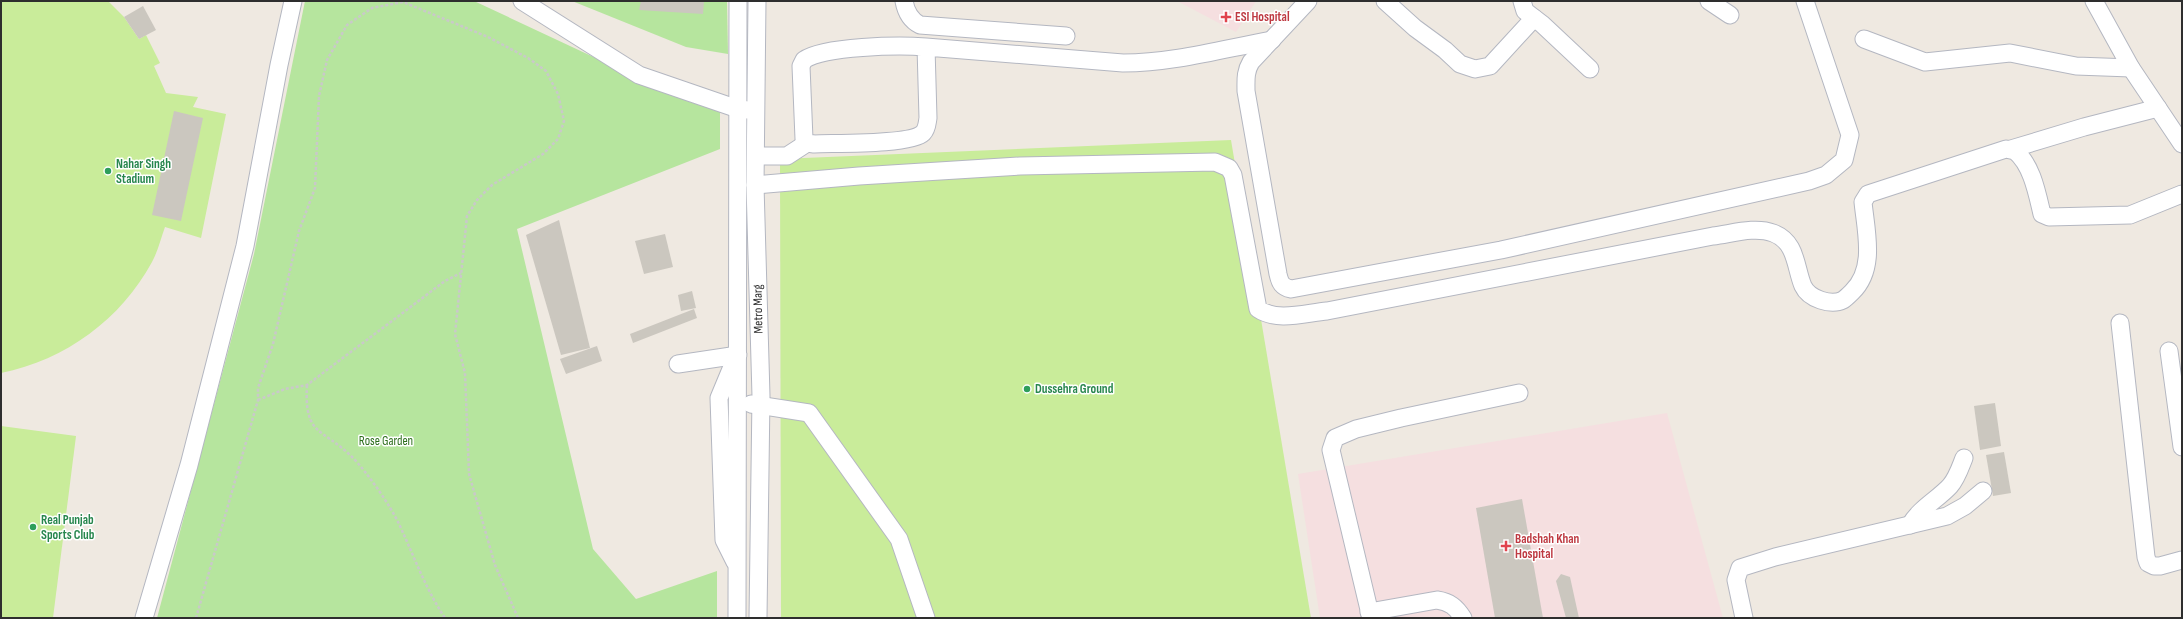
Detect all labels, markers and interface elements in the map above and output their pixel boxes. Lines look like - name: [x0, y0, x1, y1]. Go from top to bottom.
- place label: ESI Hospital: [1235, 9, 1290, 25]
- marker: ESI Hospital: [1220, 11, 1232, 23]
- place label: Nahar Singh Stadium: [116, 156, 171, 187]
- marker: Nahar Singh Stadium: [103, 166, 113, 176]
- street label: Metro Marg: [750, 284, 766, 334]
- place label: Dussehra Ground: [1035, 381, 1114, 397]
- marker: Dussehra Ground: [1022, 384, 1032, 394]
- park label: Rose Garden: [359, 433, 413, 449]
- place label: Real Punjab Sports Club: [41, 512, 95, 543]
- marker: Real Punjab Sports Club: [28, 522, 38, 532]
- place label: Badshah Khan Hospital: [1515, 531, 1580, 562]
- marker: Badshah Khan Hospital: [1500, 540, 1512, 552]

